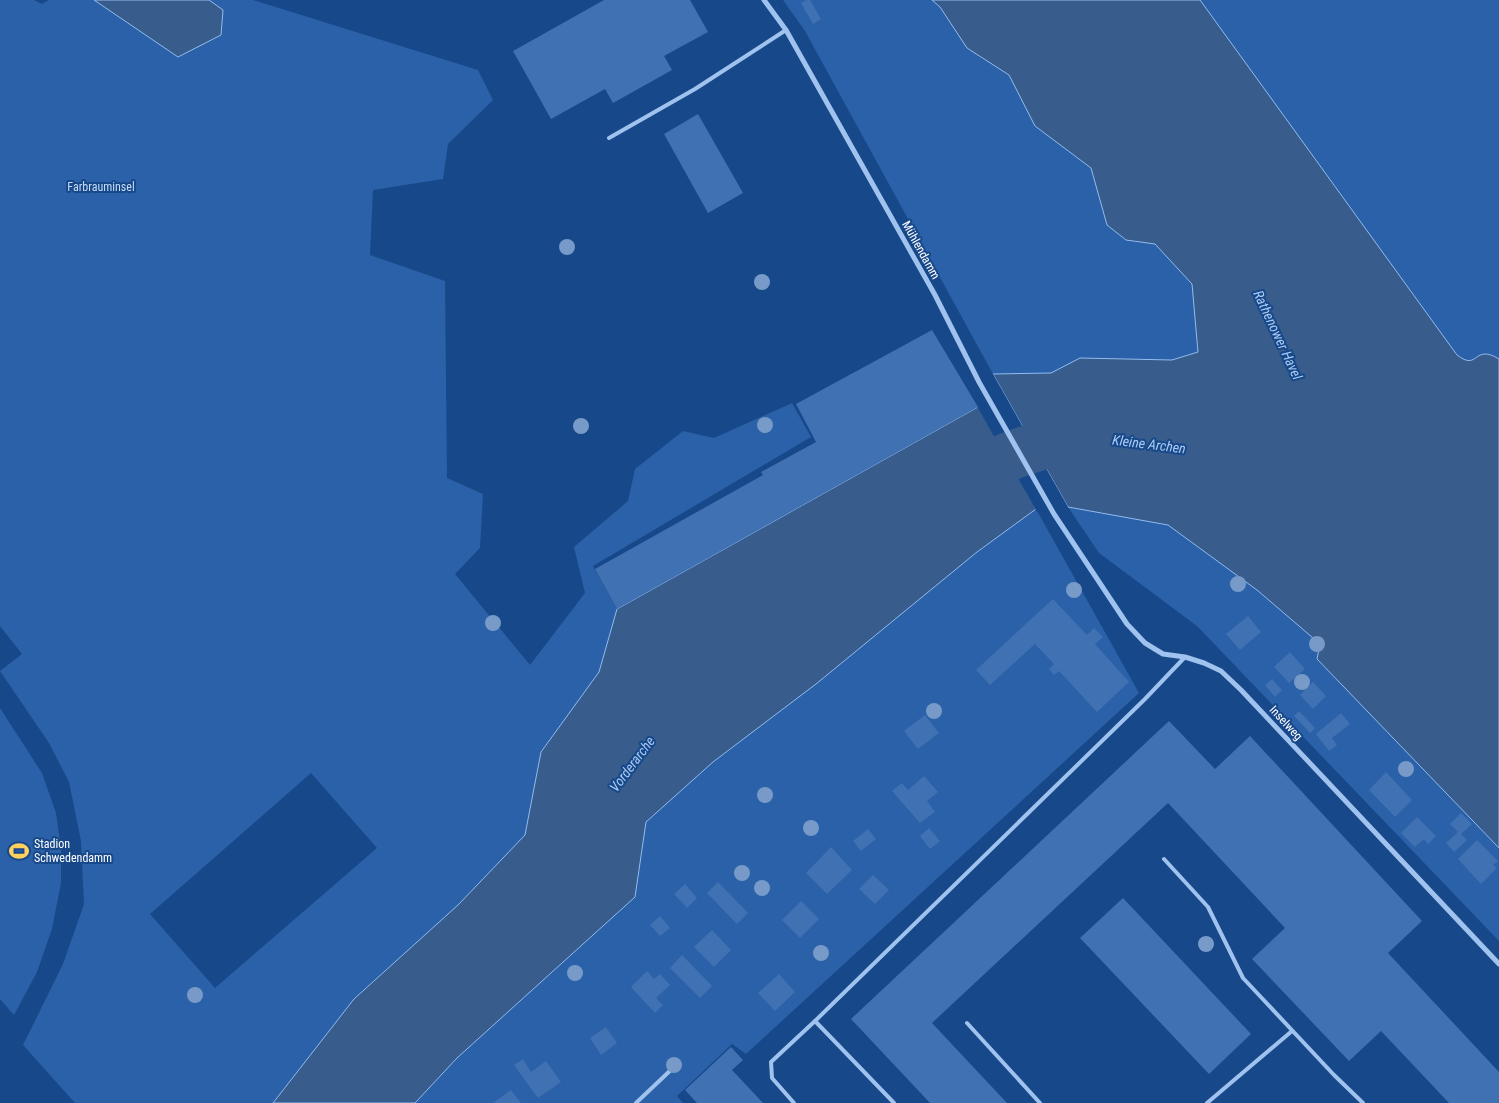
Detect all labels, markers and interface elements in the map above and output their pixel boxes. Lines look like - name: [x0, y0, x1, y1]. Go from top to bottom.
- park label: Farbrauminsel: [67, 180, 135, 194]
- street label: Mühlendamm: [899, 218, 943, 282]
- water label: Rathenower Havel: [1250, 288, 1306, 383]
- water label: Kleine Archen: [1111, 432, 1187, 456]
- street label: Inselweg: [1267, 703, 1305, 743]
- water label: Vorderarche: [606, 733, 658, 795]
- place label: Stadion Schwedendamm: [34, 837, 112, 865]
- sports icon: Stadion Schwedendamm: [8, 840, 30, 862]

